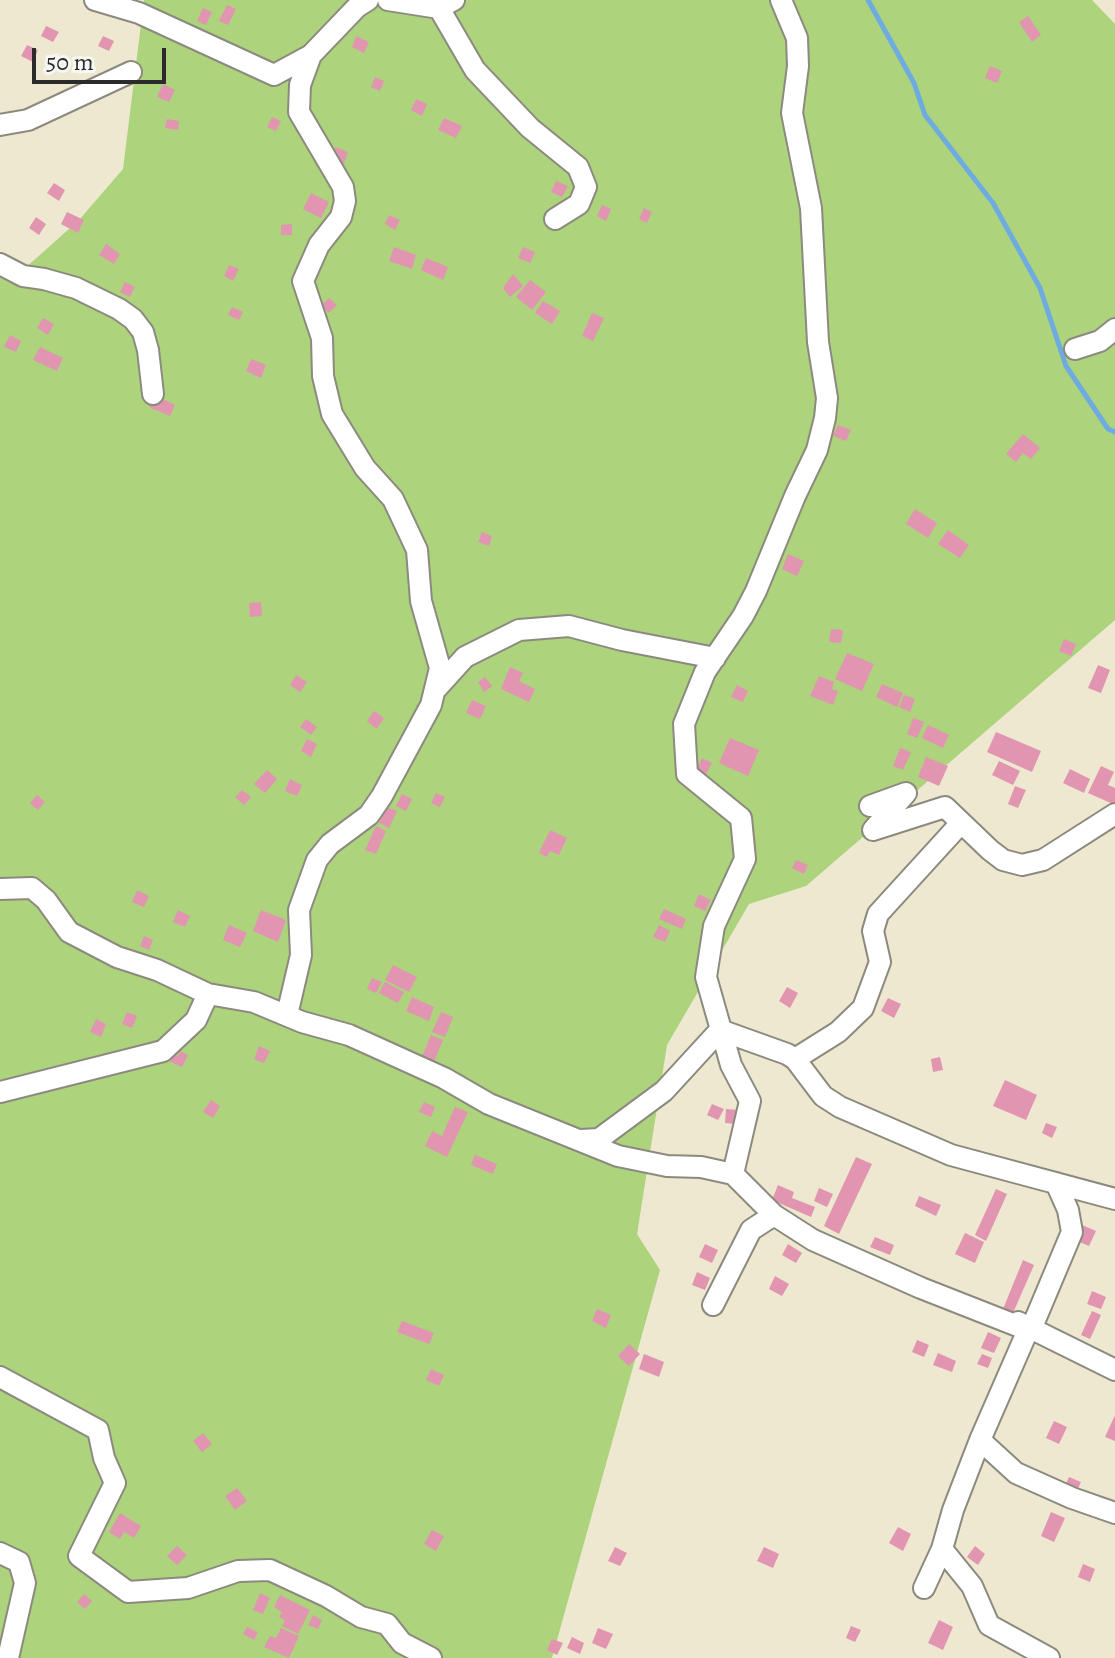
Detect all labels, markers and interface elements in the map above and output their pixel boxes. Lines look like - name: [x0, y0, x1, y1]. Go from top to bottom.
- scale bar: [36, 32, 170, 82]
- text: 50 m: [46, 46, 94, 78]

